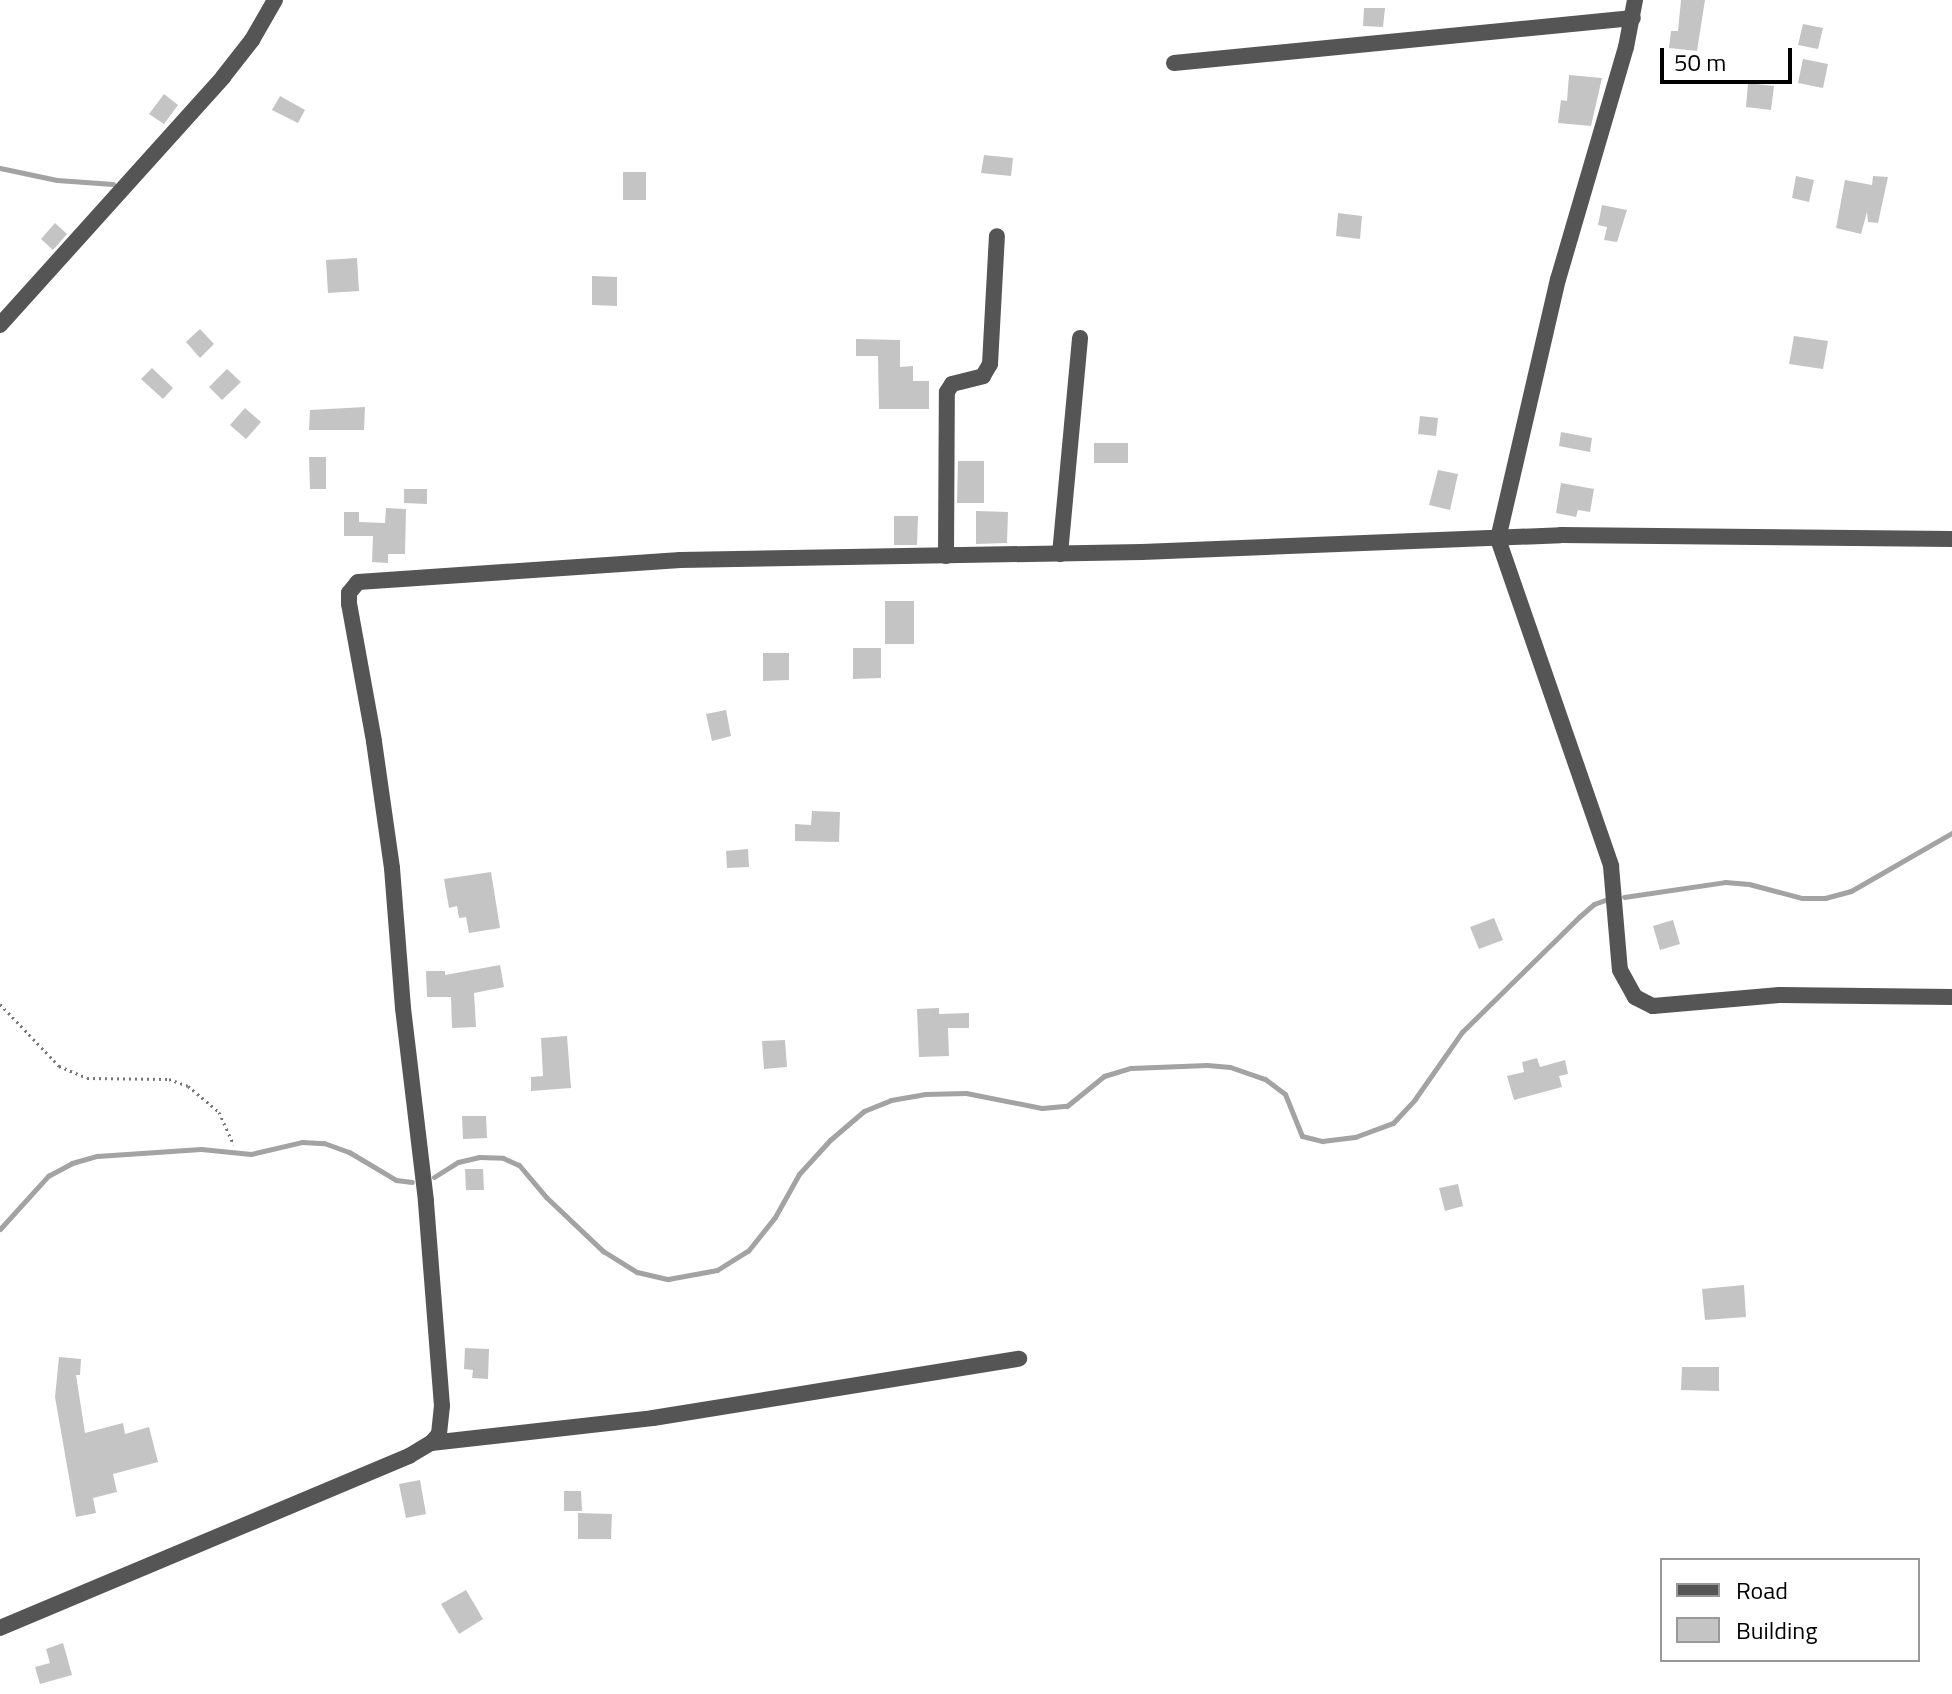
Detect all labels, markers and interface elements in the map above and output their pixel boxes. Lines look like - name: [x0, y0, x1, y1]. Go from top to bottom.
- scale bar: [1664, 32, 1796, 82]
- text: 50 m: [1674, 44, 1726, 80]
- legend: [1660, 1558, 1920, 1662]
- text: Road: [1736, 1572, 1788, 1608]
- text: Building: [1736, 1612, 1818, 1648]

